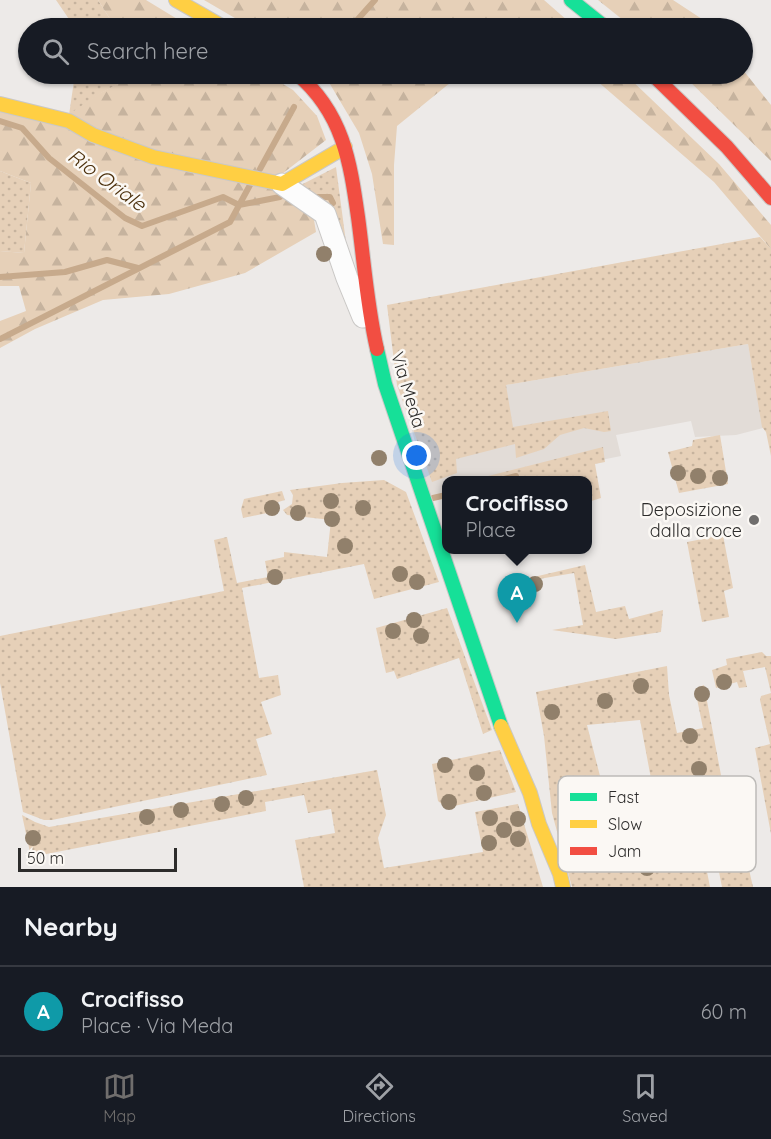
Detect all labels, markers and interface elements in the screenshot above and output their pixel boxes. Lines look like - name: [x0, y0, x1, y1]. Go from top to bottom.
- search box: [18, 18, 753, 84]
- icon: search: [39, 35, 72, 68]
- text: Search here: [87, 37, 208, 65]
- water label: Rio Oriale: [63, 143, 152, 217]
- street label: Via Meda: [386, 349, 431, 431]
- your location: [402, 441, 431, 470]
- popup: [442, 476, 592, 554]
- text: Crocifisso: [466, 489, 568, 517]
- place label: Deposizione dalla croce: [641, 498, 742, 542]
- marker: Deposizione dalla croce: [747, 513, 761, 527]
- text: Place: [466, 517, 516, 542]
- pin: A: [498, 574, 536, 623]
- legend: [558, 776, 756, 872]
- text: Fast: [608, 787, 639, 807]
- text: Slow: [608, 814, 642, 834]
- text: Jam: [608, 841, 641, 861]
- scale bar: [18, 845, 177, 872]
- text: 50 m: [27, 848, 64, 868]
- text: Nearby: [24, 910, 118, 943]
- text: Crocifisso: [81, 985, 184, 1013]
- text: A: [37, 999, 50, 1024]
- text: 60 m: [701, 999, 747, 1024]
- text: Place · Via Meda: [81, 1013, 233, 1038]
- tab: Map: [103, 1070, 136, 1126]
- tab: Directions: [343, 1070, 416, 1126]
- tab: Saved: [622, 1070, 668, 1126]

